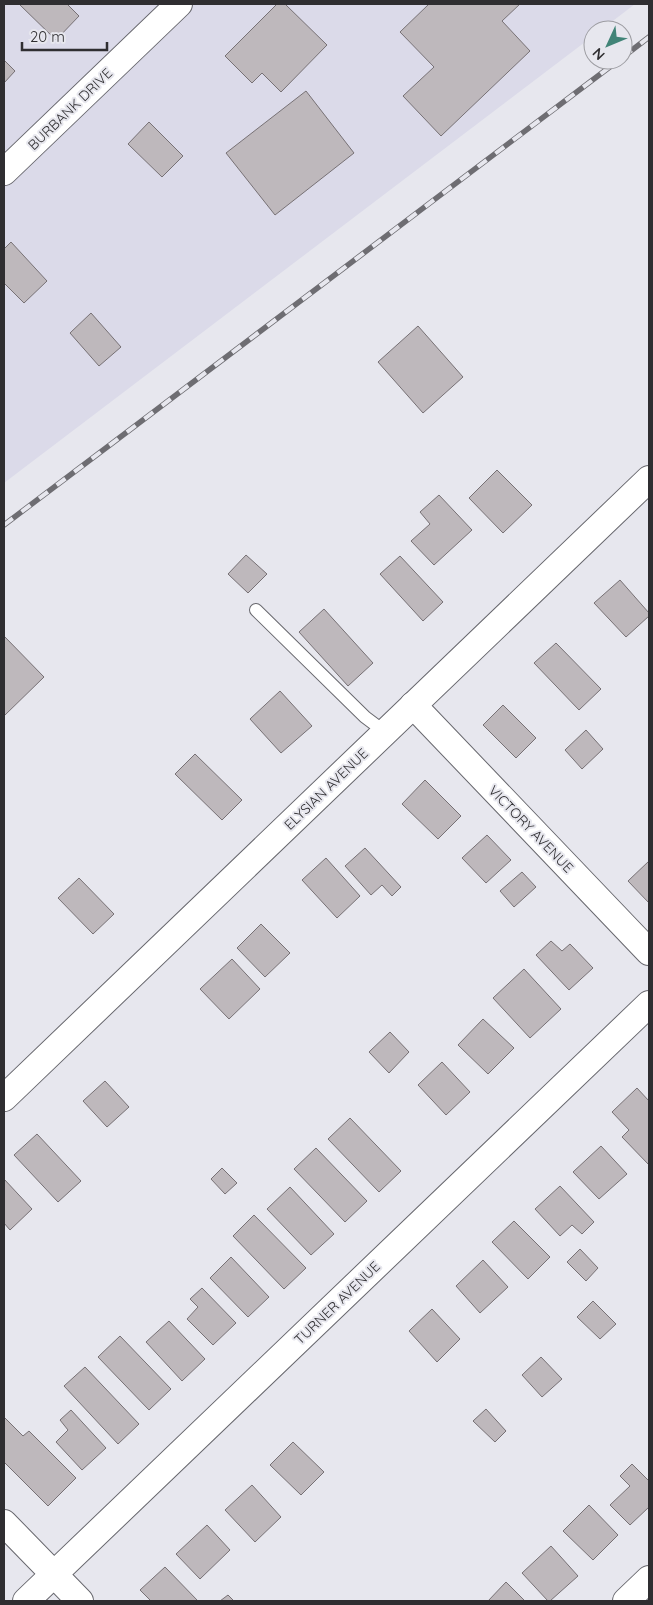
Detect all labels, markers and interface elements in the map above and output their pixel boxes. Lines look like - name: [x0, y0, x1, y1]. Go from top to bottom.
- scale bar: [22, 20, 108, 52]
- north arrow: [583, 20, 633, 70]
- text: 20 m: [30, 27, 65, 46]
- text: N: [589, 44, 609, 64]
- street label: BURBANK DRIVE: [24, 64, 116, 154]
- street label: ELYSIAN AVENUE: [280, 744, 372, 834]
- street label: VICTORY AVENUE: [485, 781, 577, 877]
- street label: TURNER AVENUE: [290, 1257, 384, 1348]

